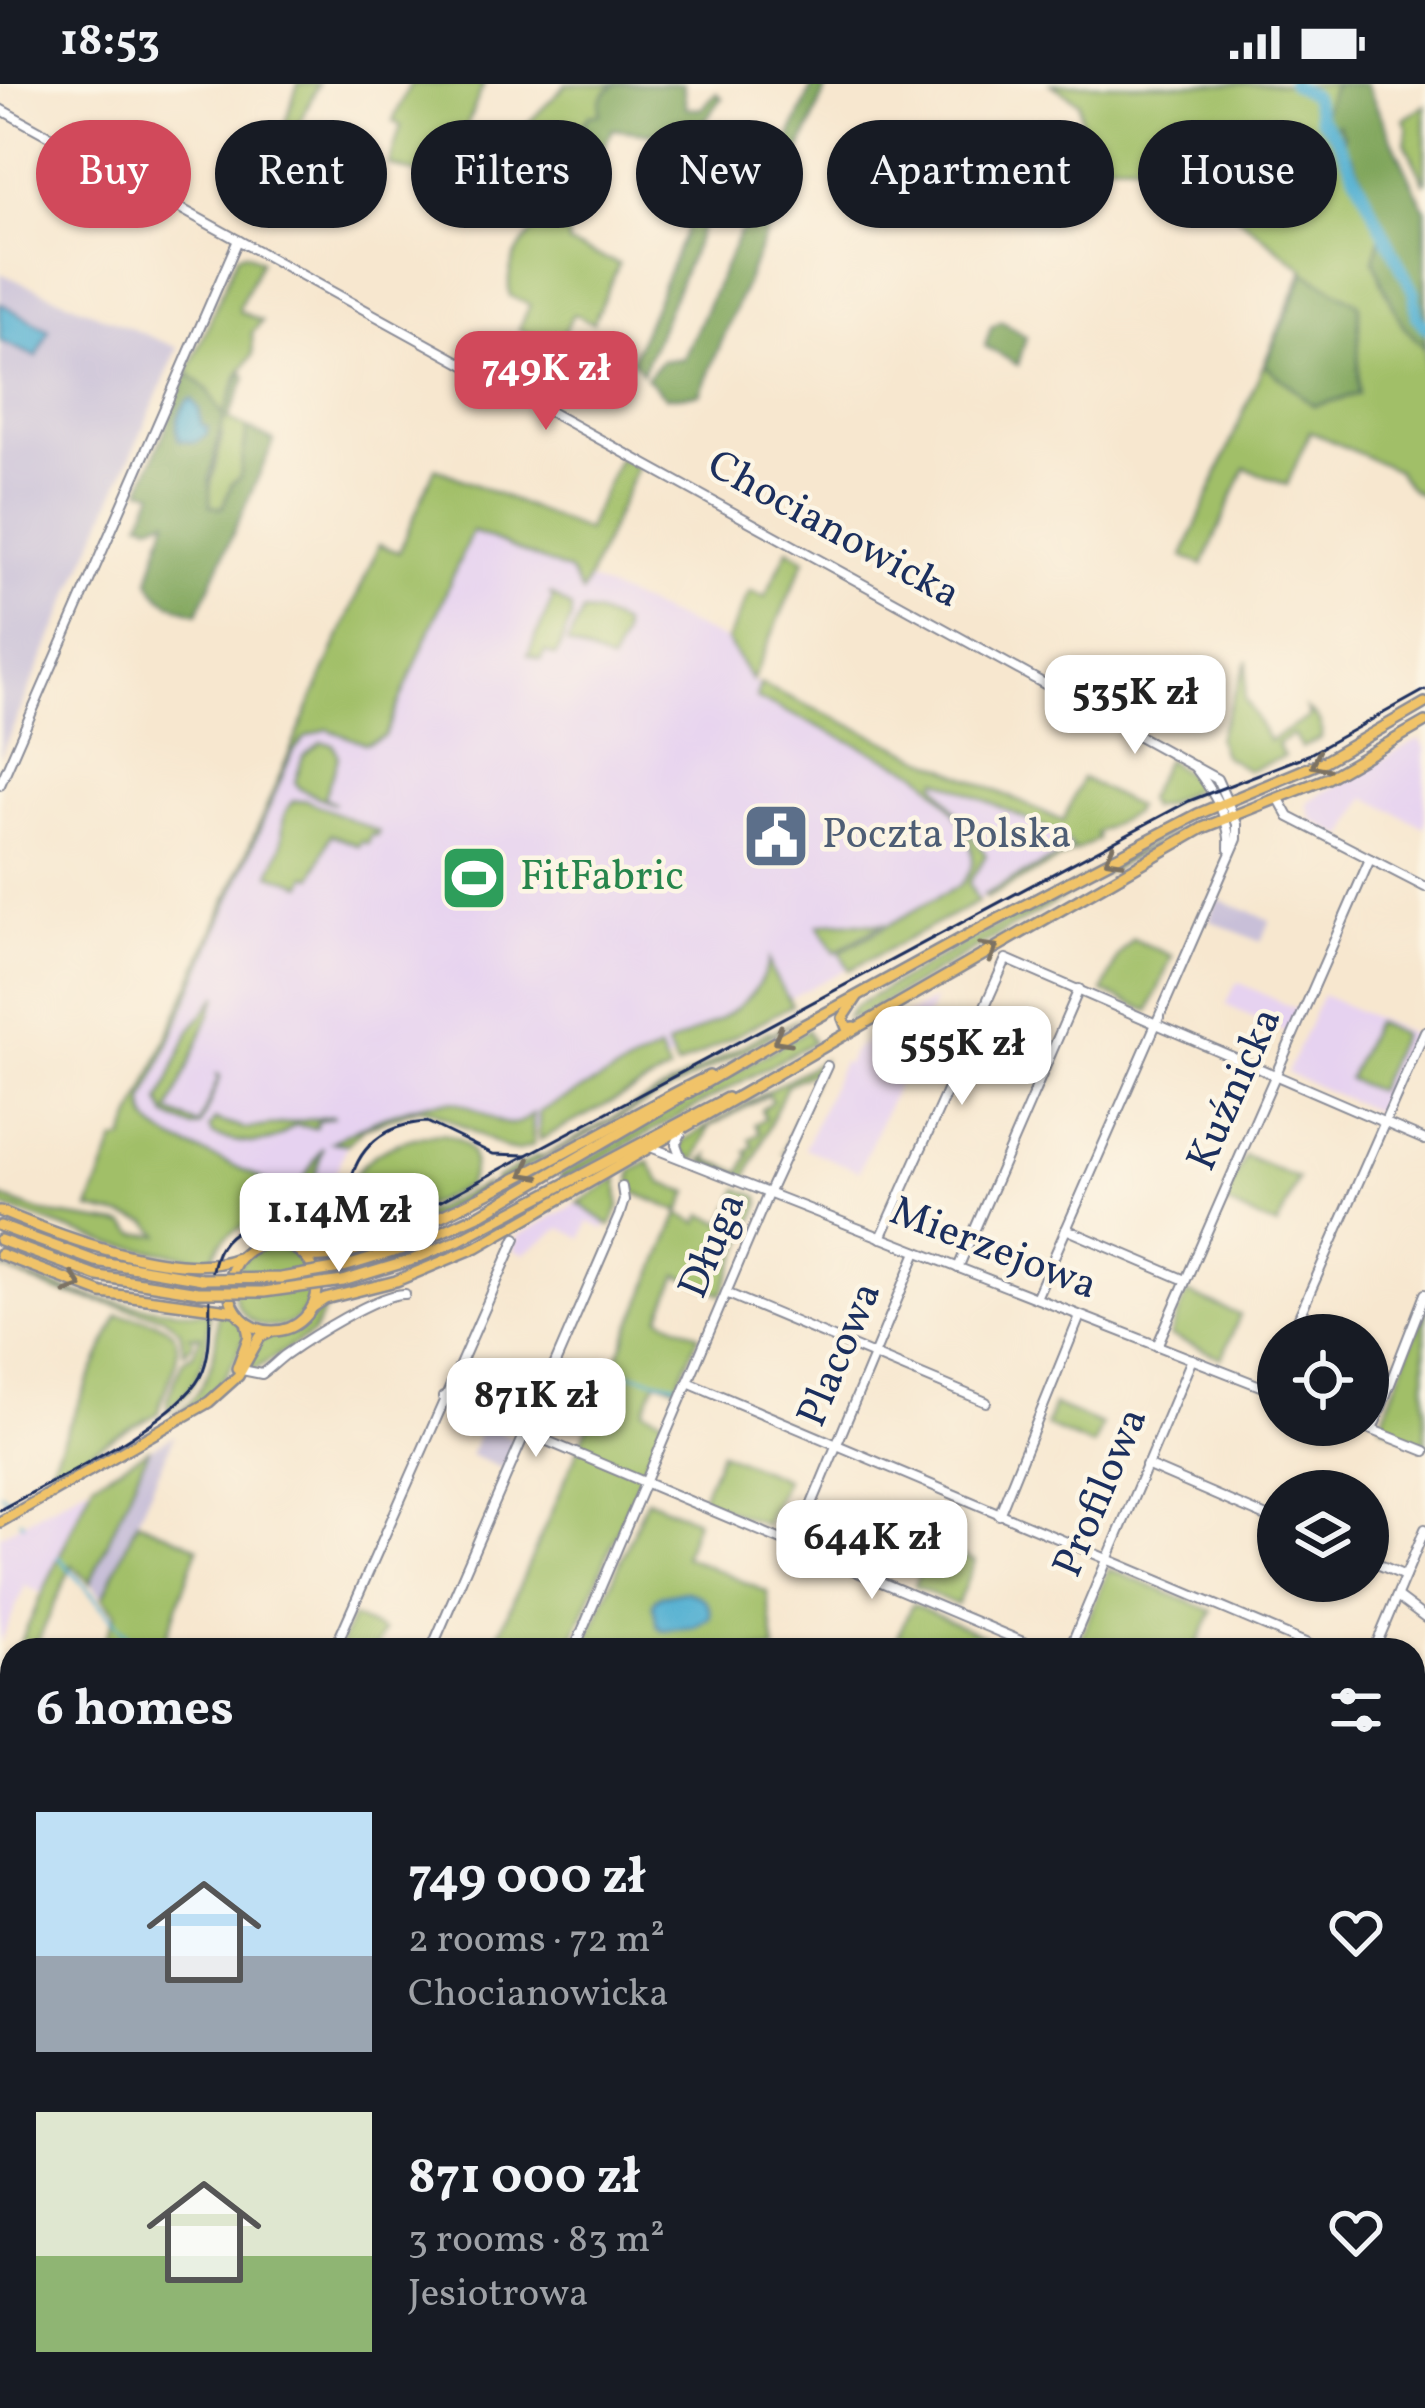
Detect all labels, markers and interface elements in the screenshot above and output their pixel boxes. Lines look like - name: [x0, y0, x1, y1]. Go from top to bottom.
- text: 18:53: [60, 11, 160, 74]
- chip: Buy: [36, 120, 191, 228]
- chip: Rent: [215, 120, 387, 228]
- chip: Filters: [411, 120, 612, 228]
- chip: New: [636, 120, 803, 228]
- chip: Apartment: [827, 120, 1114, 228]
- chip: House: [1138, 120, 1337, 228]
- pin: 749K zł: [435, 331, 657, 433]
- text: 749K zł: [482, 343, 610, 397]
- street label: Chocianowicka: [696, 437, 970, 625]
- pin: 535K zł: [1024, 655, 1246, 757]
- text: 535K zł: [1072, 667, 1198, 721]
- one-way arrow: [1310, 749, 1332, 772]
- public building icon: Poczta Polska: [741, 801, 811, 871]
- place label: Poczta Polska: [822, 807, 1072, 866]
- sports icon: FitFabric: [439, 843, 509, 913]
- one-way arrow: [1105, 843, 1126, 866]
- place label: FitFabric: [520, 849, 684, 908]
- one-way arrow: [978, 941, 999, 964]
- street label: Kuźnicka: [1174, 999, 1298, 1181]
- pin: 555K zł: [851, 1006, 1073, 1108]
- text: 555K zł: [899, 1018, 1025, 1072]
- one-way arrow: [772, 1023, 794, 1046]
- one-way arrow: [520, 1157, 541, 1180]
- pin: 1.14M zł: [215, 1173, 463, 1275]
- street label: Mierzejowa: [881, 1183, 1105, 1317]
- street label: Długa: [665, 1184, 763, 1308]
- text: 1.14M zł: [267, 1185, 411, 1239]
- one-way arrow: [63, 1269, 84, 1294]
- street label: Placowa: [784, 1274, 898, 1436]
- map controls: [1257, 1314, 1389, 1602]
- button: locate: [1257, 1314, 1389, 1446]
- pin: 871K zł: [425, 1358, 647, 1460]
- text: 871K zł: [474, 1370, 598, 1424]
- street label: Profilowa: [1040, 1399, 1164, 1587]
- button: layers: [1257, 1470, 1389, 1602]
- pin: 644K zł: [761, 1500, 983, 1602]
- text: 644K zł: [803, 1512, 941, 1566]
- text: 6 homes: [36, 1675, 234, 1746]
- icon: filters: [1323, 1677, 1389, 1743]
- text: 749 000 zł: [408, 1843, 645, 1914]
- icon: home: [132, 1860, 276, 2004]
- icon: heart: [1323, 1899, 1389, 1965]
- text: 2 rooms · 72 m²: [408, 1914, 665, 1968]
- text: Chocianowicka: [408, 1968, 669, 2022]
- text: 871 000 zł: [408, 2143, 640, 2214]
- icon: home: [132, 2160, 276, 2304]
- icon: heart: [1323, 2199, 1389, 2265]
- text: 3 rooms · 83 m²: [408, 2214, 665, 2268]
- text: Jesiotrowa: [408, 2268, 589, 2322]

